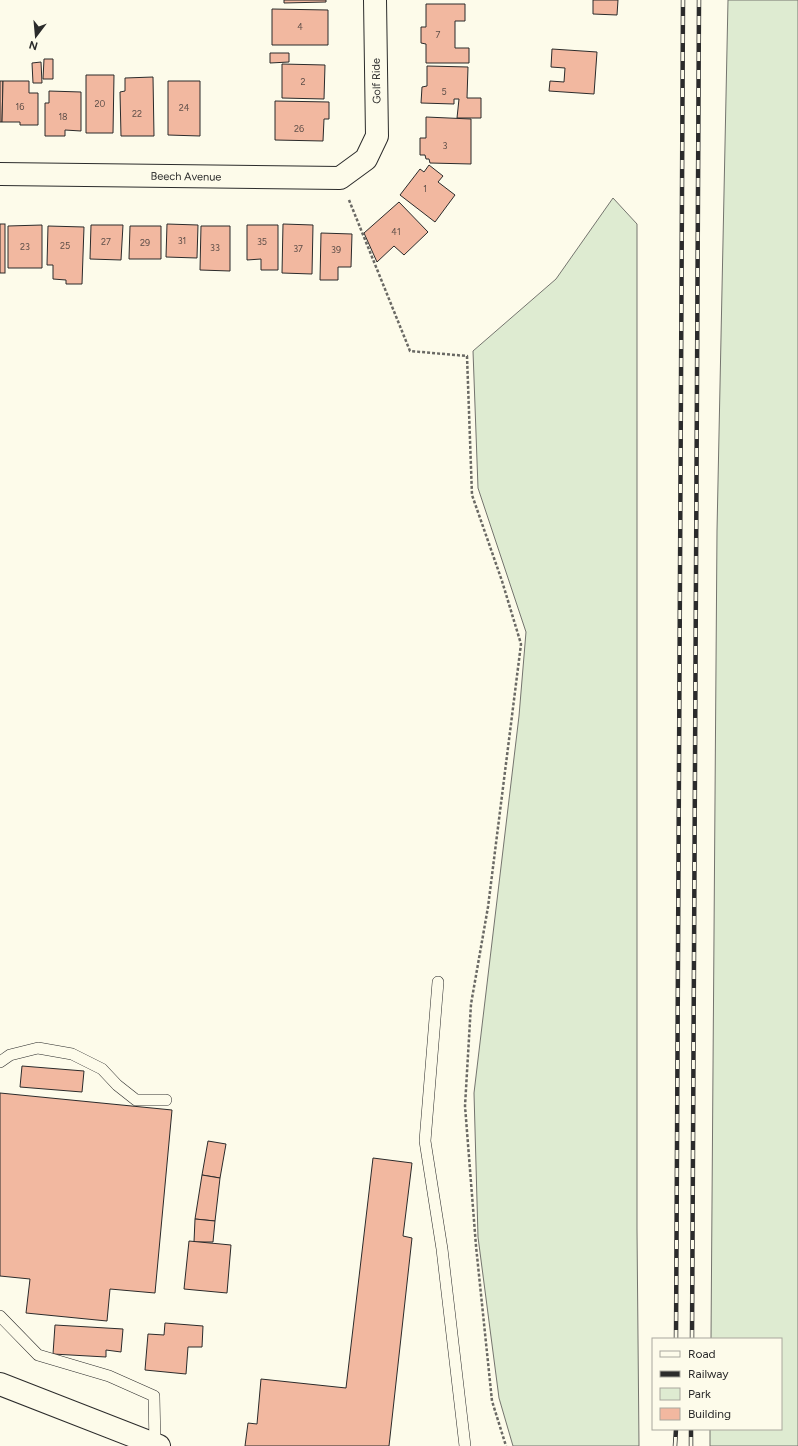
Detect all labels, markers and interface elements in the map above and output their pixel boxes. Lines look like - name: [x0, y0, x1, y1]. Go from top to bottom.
- north arrow: [16, 16, 56, 56]
- house number: 4: [297, 21, 303, 32]
- house number: 7: [436, 29, 441, 40]
- text: N: [27, 38, 39, 53]
- street label: Golf Ride: [370, 58, 383, 104]
- house number: 2: [300, 76, 306, 87]
- house number: 5: [441, 86, 447, 97]
- house number: 20: [95, 98, 106, 109]
- house number: 16: [16, 101, 24, 112]
- house number: 24: [179, 102, 190, 113]
- house number: 22: [132, 108, 142, 119]
- house number: 18: [58, 111, 68, 122]
- house number: 26: [294, 123, 304, 134]
- house number: 3: [443, 140, 448, 151]
- street label: Beech Avenue: [151, 170, 221, 184]
- house number: 1: [423, 183, 427, 194]
- house number: 41: [391, 226, 401, 237]
- house number: 31: [178, 235, 186, 246]
- house number: 27: [101, 236, 111, 247]
- house number: 35: [257, 236, 267, 247]
- house number: 29: [140, 237, 150, 248]
- house number: 25: [60, 240, 70, 251]
- house number: 23: [20, 241, 30, 252]
- house number: 33: [210, 242, 220, 253]
- house number: 37: [293, 243, 303, 254]
- house number: 39: [331, 244, 341, 255]
- legend: [652, 1338, 782, 1430]
- text: Road: [688, 1347, 716, 1361]
- text: Railway: [688, 1367, 729, 1381]
- text: Park: [688, 1387, 711, 1401]
- text: Building: [688, 1407, 731, 1421]

